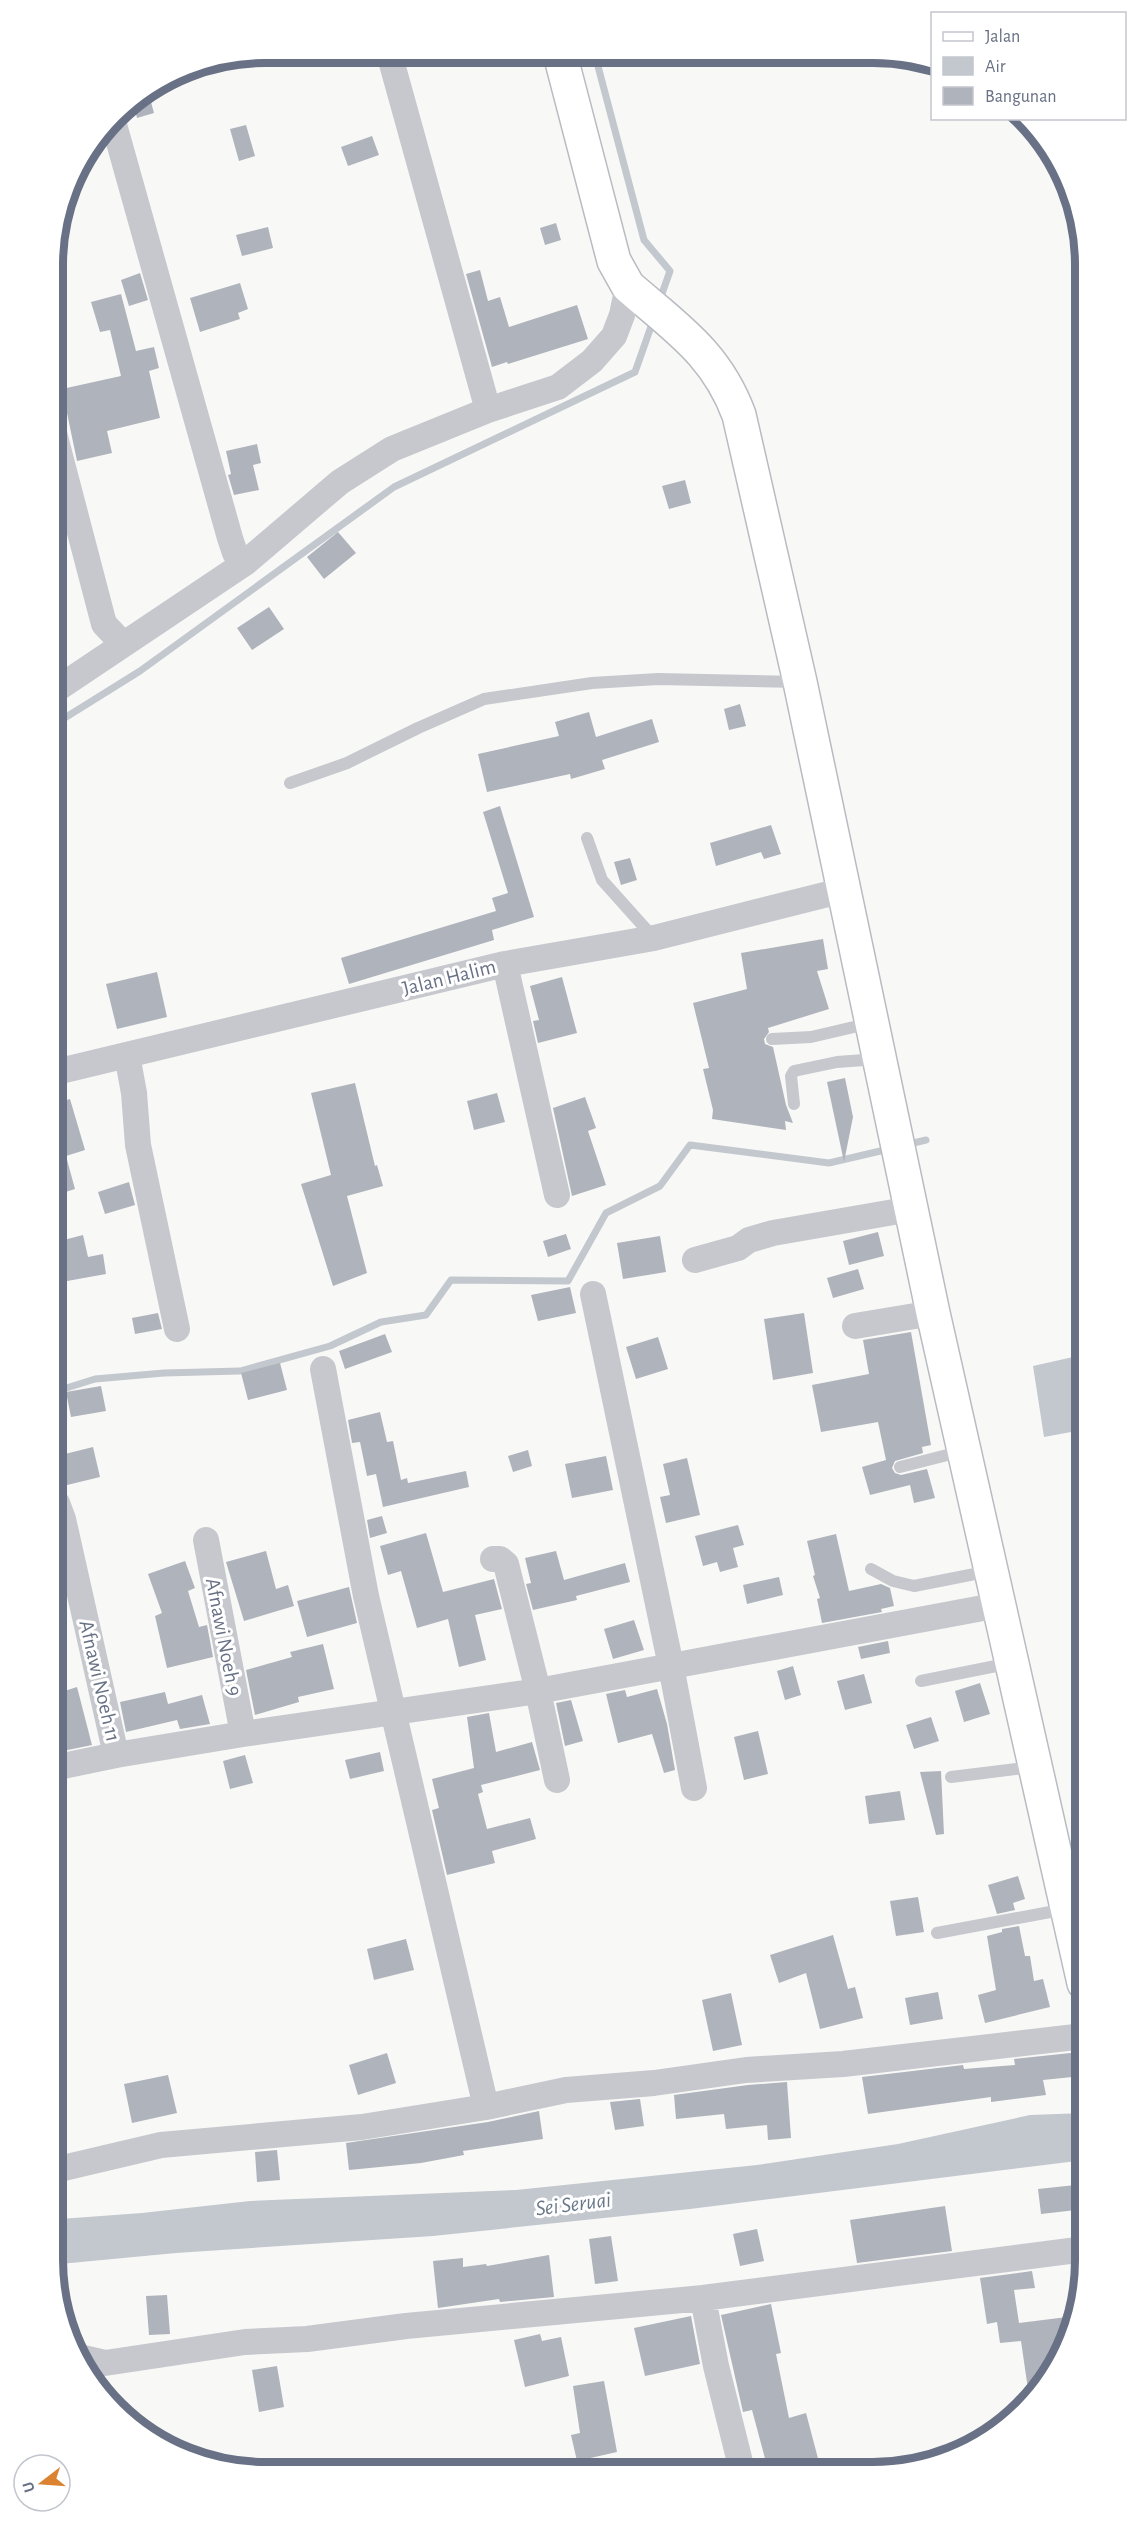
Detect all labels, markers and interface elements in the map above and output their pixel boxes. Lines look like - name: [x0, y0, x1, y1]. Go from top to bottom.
- legend: [931, 12, 1126, 120]
- text: Jalan: [985, 28, 1020, 46]
- text: Air: [985, 58, 1006, 76]
- text: Bangunan: [985, 88, 1057, 106]
- street label: Jalan Halim: [400, 956, 498, 999]
- street label: Afnawi Noeh 9: [202, 1576, 245, 1698]
- street label: Afnawi Noeh 11: [75, 1618, 124, 1744]
- water label: Sei Seruai: [534, 2188, 612, 2220]
- north arrow: [12, 2453, 72, 2513]
- text: U: [19, 2480, 38, 2494]

